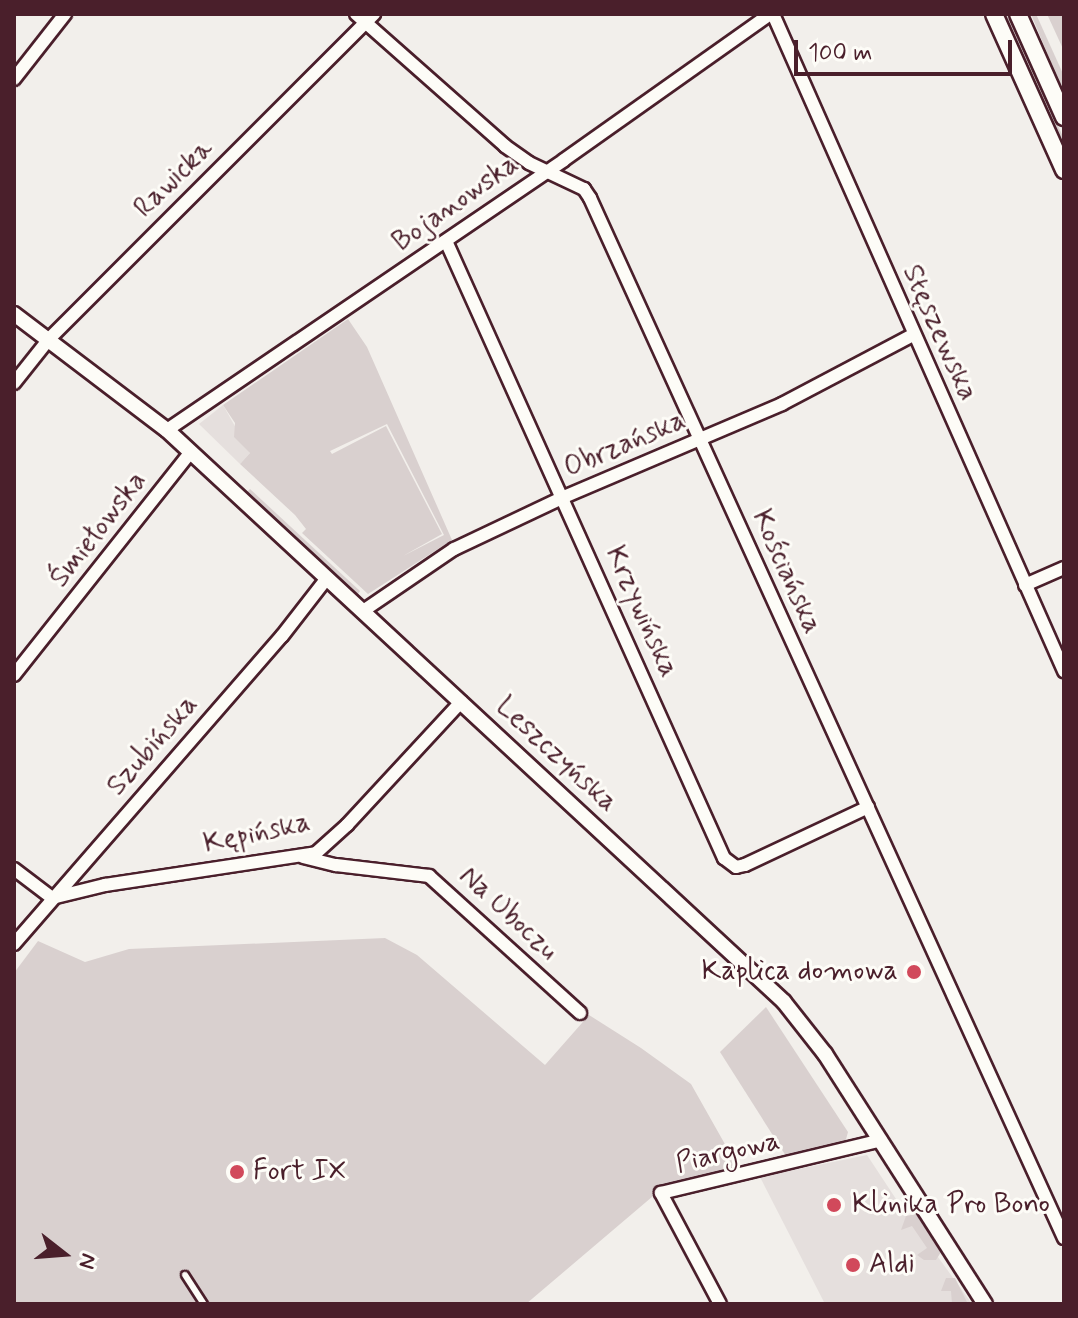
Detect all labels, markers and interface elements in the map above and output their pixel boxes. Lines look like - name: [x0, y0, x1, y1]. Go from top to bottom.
- scale bar: [798, 24, 1016, 74]
- text: 100 m: [808, 38, 872, 69]
- street label: Rawicka: [128, 133, 220, 225]
- street label: Bojanowska: [386, 148, 526, 260]
- street label: Stęszewska: [894, 260, 984, 406]
- street label: Obrzańska: [559, 404, 691, 486]
- street label: Śmiełowska: [43, 465, 155, 595]
- street label: Kościańska: [744, 505, 828, 639]
- street label: Krzywińska: [597, 541, 685, 683]
- street label: Szubińska: [100, 689, 206, 803]
- street label: Leszczyńska: [488, 690, 624, 820]
- street label: Kępińska: [201, 806, 313, 862]
- street label: Na Uboczu: [450, 859, 566, 969]
- place label: Kaplica domowa: [700, 955, 898, 989]
- marker: Kaplica domowa: [905, 963, 923, 981]
- street label: Piargowa: [673, 1125, 783, 1181]
- place label: Fort IX: [253, 1155, 345, 1189]
- marker: Fort IX: [228, 1163, 246, 1181]
- place label: Klinika Pro Bono: [852, 1188, 1048, 1222]
- marker: Klinika Pro Bono: [823, 1194, 845, 1216]
- north arrow: [24, 1214, 104, 1294]
- place label: Aldi: [869, 1248, 915, 1282]
- text: N: [71, 1250, 102, 1272]
- marker: Aldi: [844, 1256, 862, 1274]

